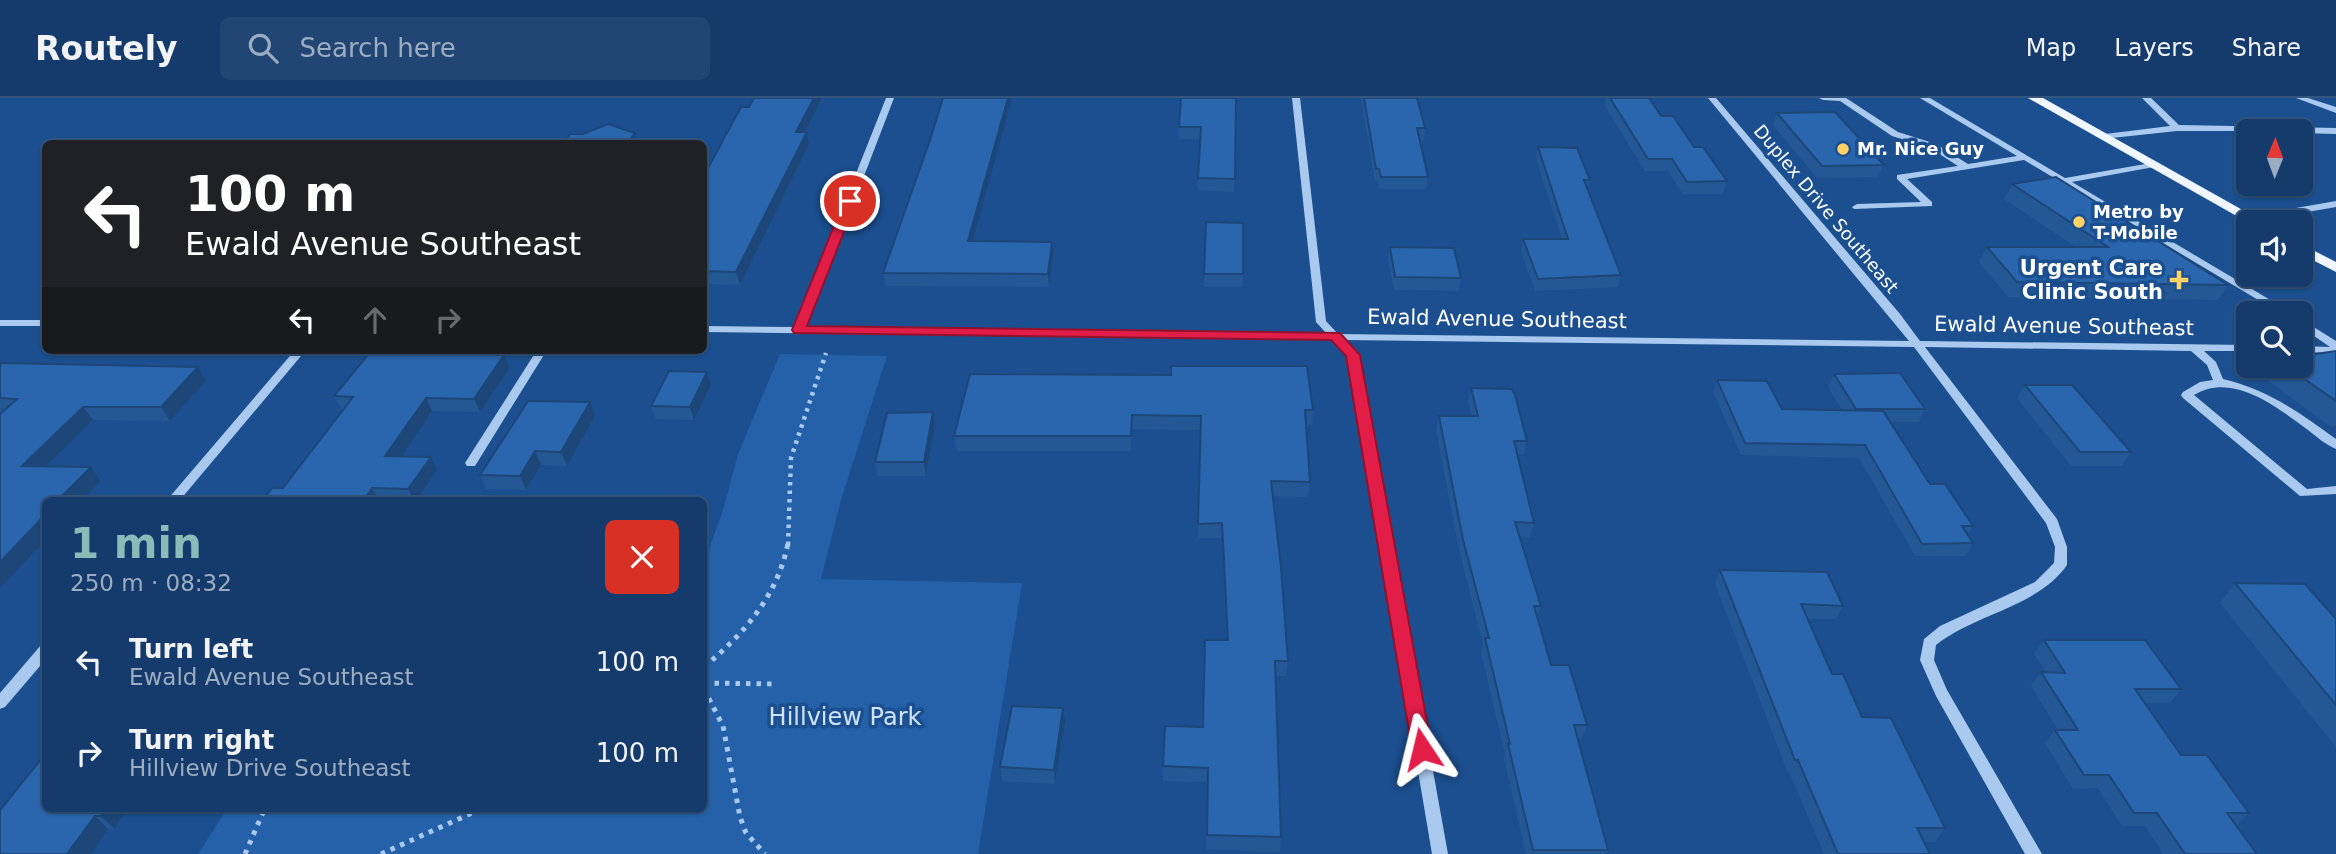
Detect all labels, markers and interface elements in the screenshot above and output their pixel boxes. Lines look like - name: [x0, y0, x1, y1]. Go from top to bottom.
- search box: [220, 17, 710, 80]
- text: Routely: [35, 29, 178, 68]
- icon: search: [244, 29, 282, 67]
- text: Search here: [300, 33, 456, 63]
- text: Map: [2026, 34, 2076, 62]
- text: Layers: [2114, 34, 2194, 62]
- text: Share: [2232, 34, 2301, 62]
- north arrow: [2236, 119, 2314, 196]
- map controls: [2236, 119, 2313, 378]
- street label: Duplex Drive Southeast: [1750, 120, 1903, 297]
- place label: Mr. Nice Guy: [1857, 138, 1984, 159]
- marker: Mr. Nice Guy: [1835, 141, 1851, 157]
- text: 100 m: [185, 166, 355, 223]
- icon: left: [70, 168, 161, 259]
- pin: [820, 171, 880, 231]
- icon: arrive: [831, 182, 869, 220]
- place label: Metro by T-Mobile: [2093, 201, 2184, 243]
- button: sound: [2236, 210, 2313, 287]
- marker: Metro by T-Mobile: [2071, 214, 2087, 230]
- text: Ewald Avenue Southeast: [185, 225, 581, 263]
- place label: Urgent Care Clinic South: [2020, 256, 2163, 304]
- marker: Urgent Care Clinic South: [2169, 270, 2189, 290]
- icon: left: [283, 301, 321, 339]
- icon: ahead: [356, 301, 394, 339]
- icon: right: [429, 301, 467, 339]
- button: search: [2236, 301, 2313, 378]
- street label: Ewald Avenue Southeast: [1367, 305, 1627, 333]
- street label: Ewald Avenue Southeast: [1934, 312, 2194, 340]
- text: 1 min: [70, 519, 202, 568]
- button: close: [605, 520, 679, 594]
- text: 250 m · 08:32: [70, 570, 232, 596]
- text: Turn left: [129, 634, 253, 664]
- icon: left: [70, 643, 108, 681]
- text: 100 m: [596, 647, 679, 677]
- text: Ewald Avenue Southeast: [129, 664, 414, 690]
- park label: Hillview Park: [769, 703, 922, 731]
- position arrow: [1385, 712, 1459, 786]
- text: Turn right: [129, 725, 274, 755]
- icon: right: [70, 734, 108, 772]
- text: 100 m: [596, 738, 679, 768]
- text: Hillview Drive Southeast: [129, 755, 410, 781]

